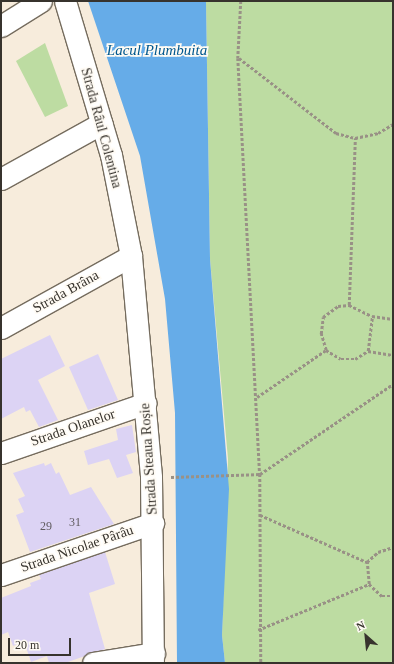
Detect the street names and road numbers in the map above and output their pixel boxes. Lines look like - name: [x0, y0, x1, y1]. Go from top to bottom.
- street label: Strada Râul Colentina: [77, 66, 125, 190]
- street label: Strada Brâna: [30, 267, 102, 317]
- street label: Strada Steaua Roșie: [137, 403, 161, 515]
- street label: Strada Olanelor: [29, 406, 117, 450]
- street label: Strada Nicolae Pârâu: [18, 522, 136, 576]

